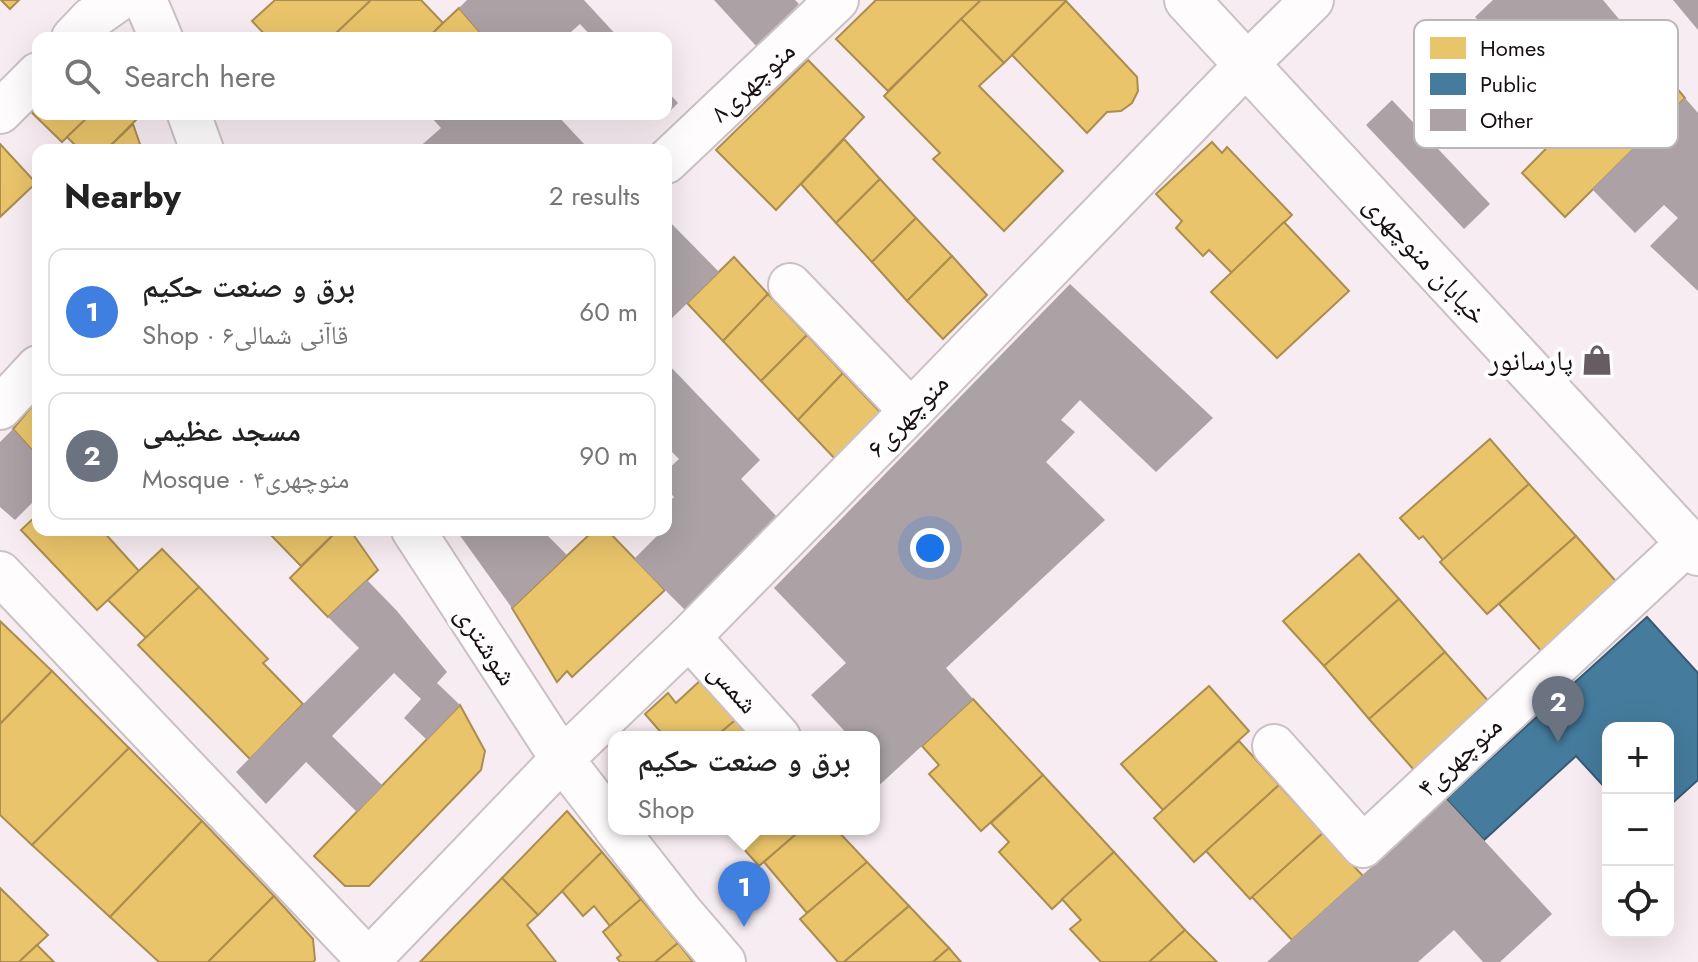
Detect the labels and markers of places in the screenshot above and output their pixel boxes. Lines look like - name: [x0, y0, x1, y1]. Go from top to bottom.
- place label: پارسانور: [1487, 340, 1573, 381]
- shop icon: پارسانور: [1580, 343, 1614, 377]
- pin: 2: [1532, 676, 1584, 742]
- pin: 1: [718, 861, 770, 927]

